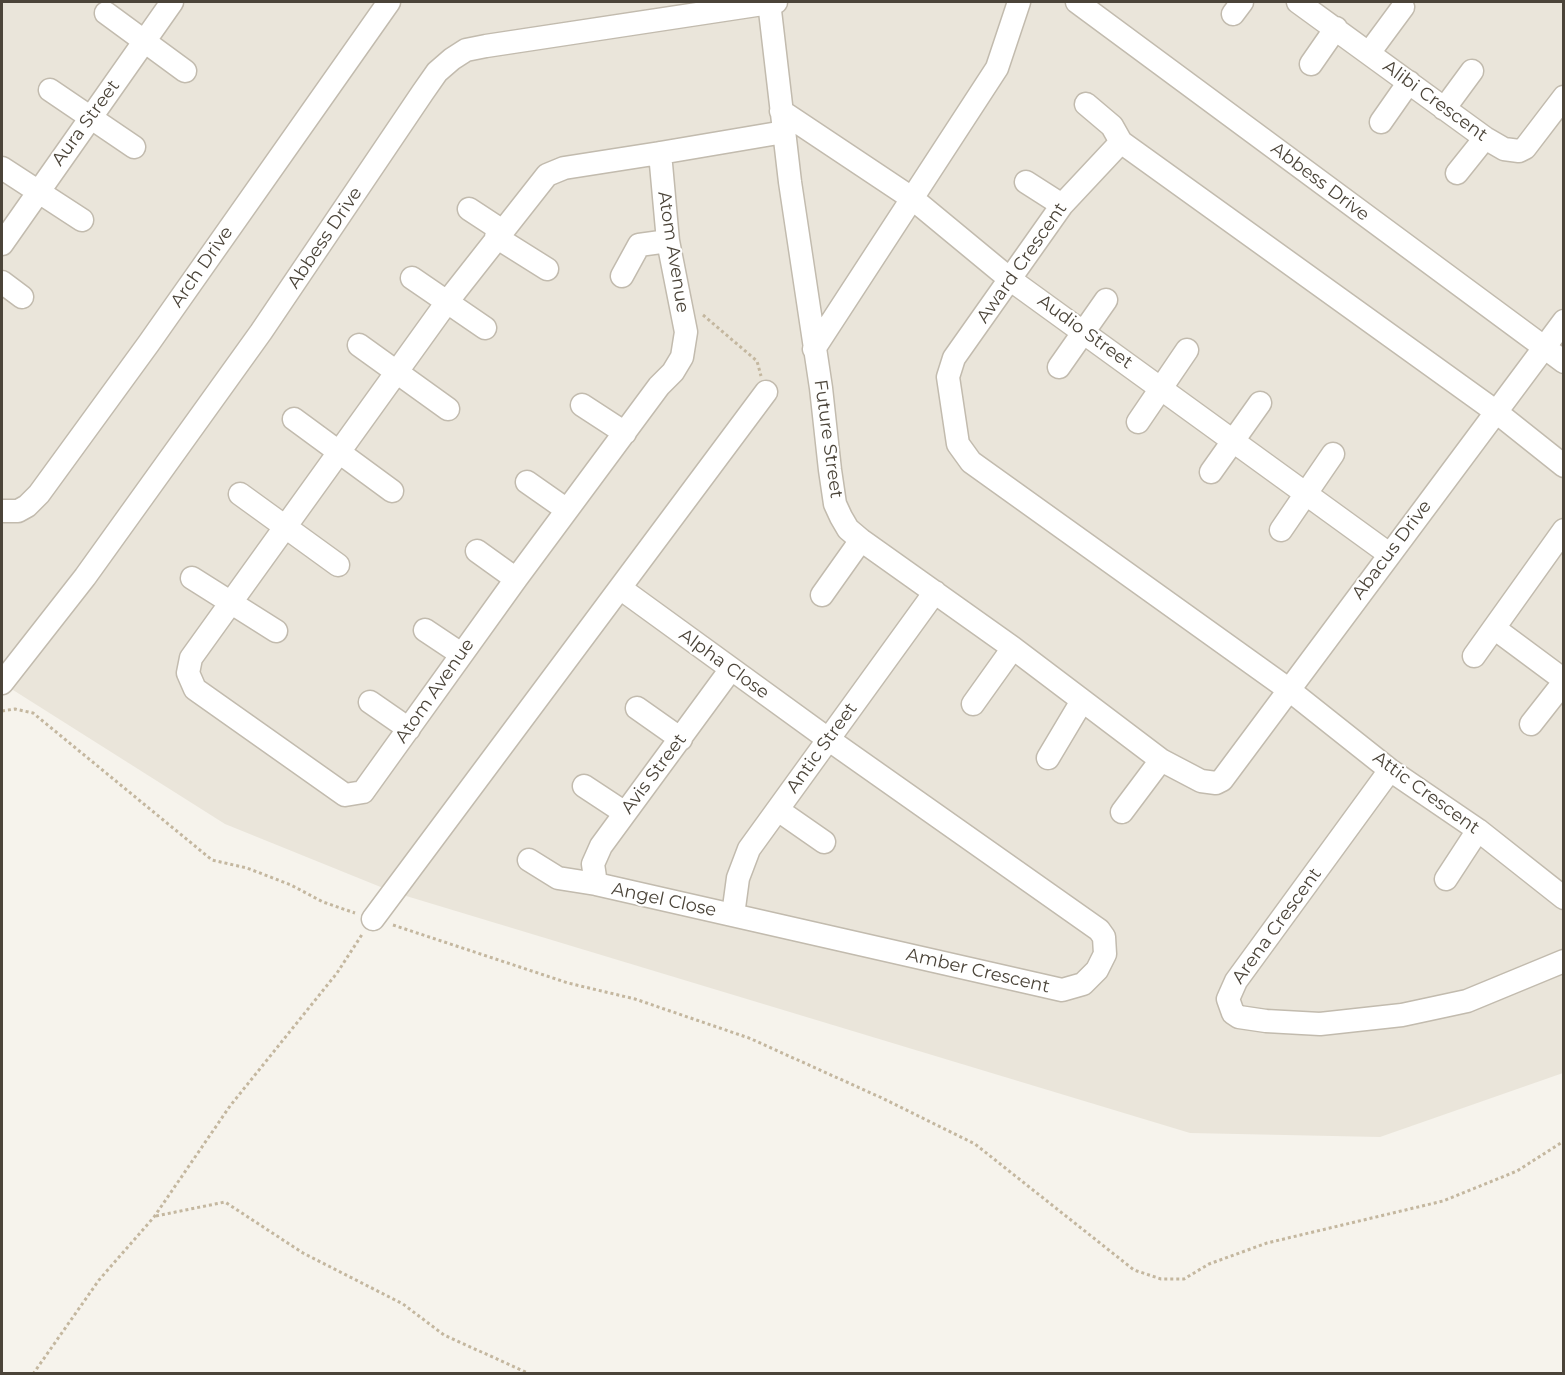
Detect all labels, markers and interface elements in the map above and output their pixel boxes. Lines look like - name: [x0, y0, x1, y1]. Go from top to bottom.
- street label: Alibi Crescent: [1378, 56, 1492, 146]
- street label: Aura Street: [48, 76, 124, 170]
- street label: Abbess Drive: [1267, 138, 1373, 226]
- street label: Abbess Drive: [283, 183, 367, 293]
- street label: Atom Avenue: [653, 190, 693, 314]
- street label: Award Crescent: [972, 199, 1072, 327]
- street label: Arch Drive: [166, 222, 238, 312]
- street label: Audio Street: [1033, 290, 1137, 374]
- street label: Future Street: [809, 378, 847, 500]
- street label: Abacus Drive: [1348, 496, 1436, 604]
- street label: Alpha Close: [675, 624, 773, 704]
- street label: Atom Avenue: [391, 635, 479, 747]
- street label: Antic Street: [782, 699, 862, 797]
- street label: Avis Street: [617, 730, 691, 818]
- street label: Attic Crescent: [1368, 747, 1484, 839]
- street label: Arena Crescent: [1228, 864, 1326, 988]
- street label: Angel Close: [610, 878, 718, 922]
- street label: Amber Crescent: [904, 944, 1052, 998]

